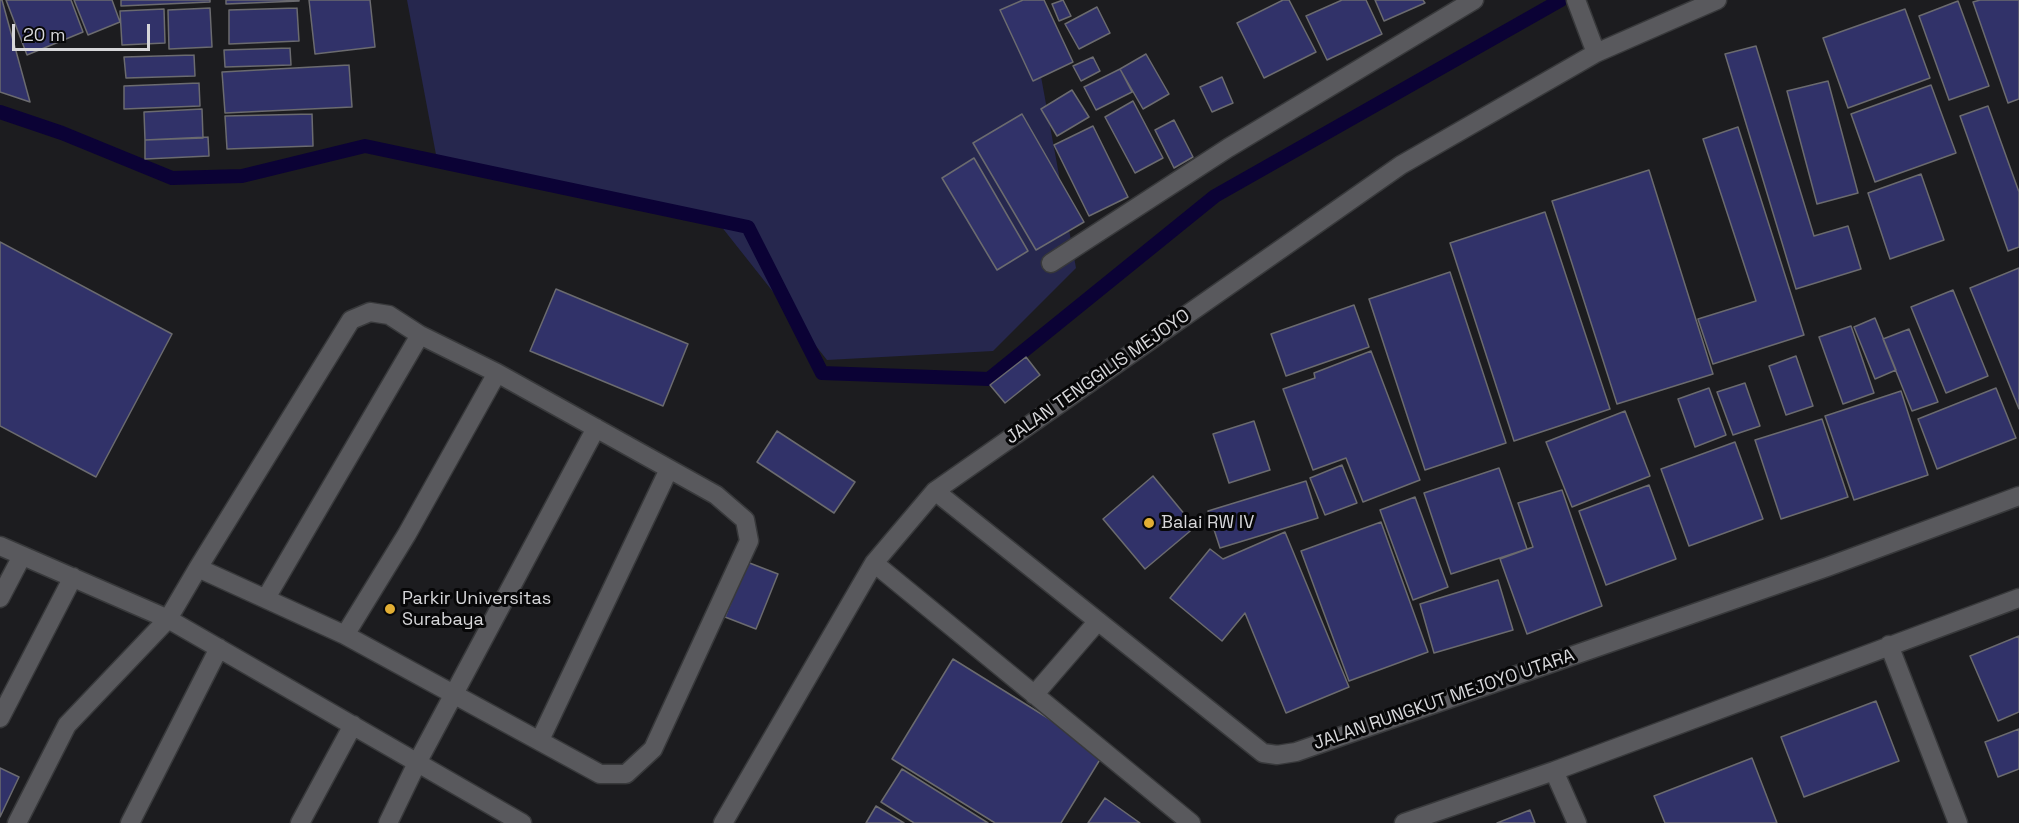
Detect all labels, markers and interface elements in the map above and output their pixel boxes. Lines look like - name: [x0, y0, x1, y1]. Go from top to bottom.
- scale bar: [15, 12, 153, 50]
- text: 20 m: [23, 23, 66, 46]
- street label: JALAN TENGGILIS MEJOYO: [1002, 305, 1194, 449]
- place label: Balai RW IV: [1161, 512, 1254, 534]
- marker: Balai RW IV: [1142, 516, 1156, 530]
- place label: Parkir Universitas Surabaya: [402, 588, 551, 630]
- marker: Parkir Universitas Surabaya: [383, 602, 397, 616]
- street label: JALAN RUNGKUT MEJOYO UTARA: [1311, 645, 1577, 755]

